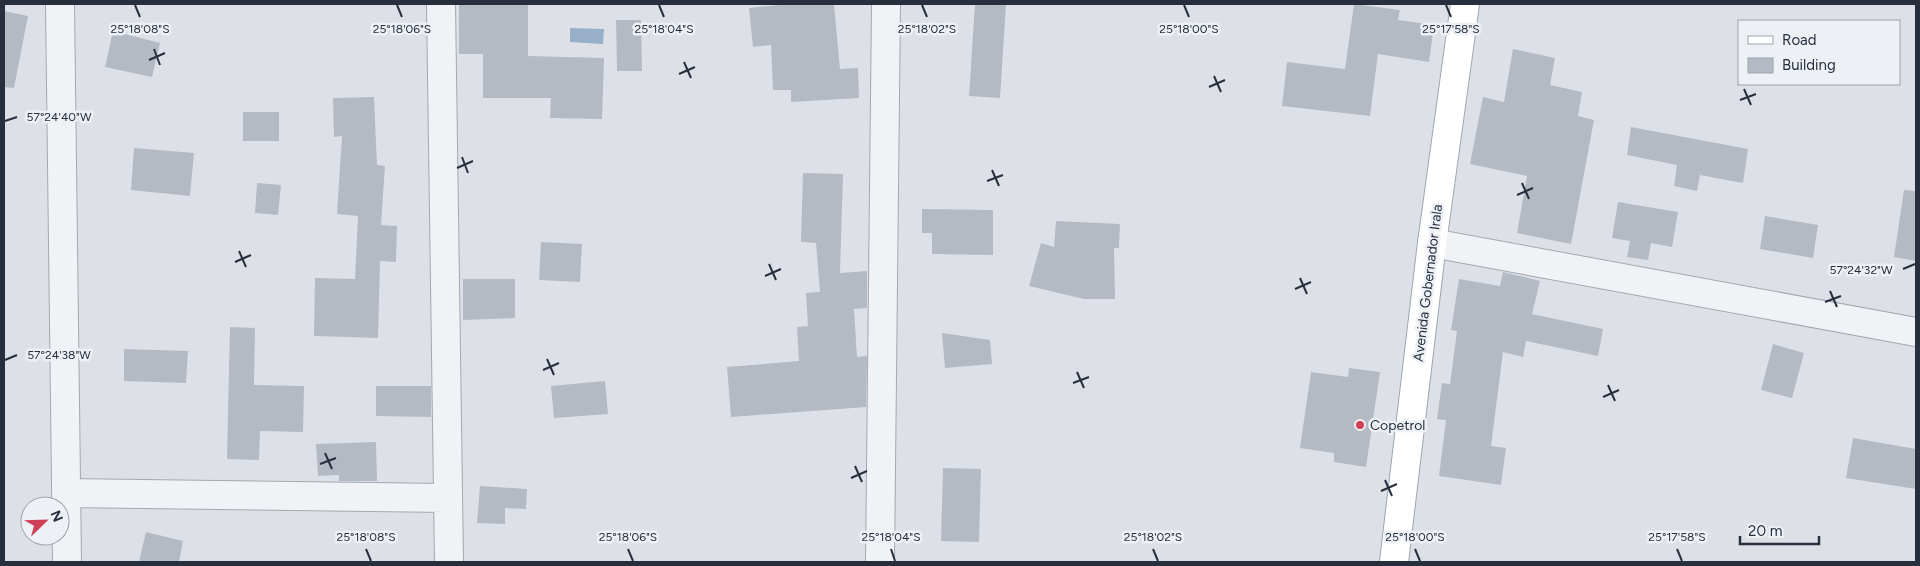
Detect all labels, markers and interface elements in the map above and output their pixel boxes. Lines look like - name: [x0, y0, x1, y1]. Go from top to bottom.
- legend: [1738, 20, 1900, 85]
- text: 25°18'08"S: [110, 22, 170, 36]
- text: 25°18'06"S: [373, 22, 431, 36]
- text: 25°18'04"S: [634, 22, 694, 36]
- text: 25°18'02"S: [898, 22, 956, 36]
- text: 25°18'00"S: [1159, 22, 1219, 36]
- text: 25°17'58"S: [1422, 22, 1480, 36]
- text: Road: [1782, 31, 1817, 49]
- text: Building: [1782, 56, 1836, 74]
- text: 57°24'40"W: [27, 110, 92, 124]
- street label: Avenida Gobernador Irala: [1410, 203, 1446, 363]
- text: 57°24'32"W: [1830, 263, 1893, 277]
- text: 57°24'38"W: [27, 348, 91, 362]
- place label: Copetrol: [1370, 417, 1425, 434]
- marker: Copetrol: [1354, 419, 1366, 431]
- north arrow: [20, 496, 70, 546]
- text: N: [47, 508, 66, 524]
- scale bar: [1740, 514, 1819, 546]
- text: 20 m: [1748, 522, 1782, 540]
- text: 25°18'08"S: [336, 530, 396, 544]
- text: 25°18'06"S: [599, 530, 657, 544]
- text: 25°18'04"S: [861, 530, 921, 544]
- text: 25°18'02"S: [1124, 530, 1182, 544]
- text: 25°18'00"S: [1385, 530, 1445, 544]
- text: 25°17'58"S: [1648, 530, 1706, 544]

